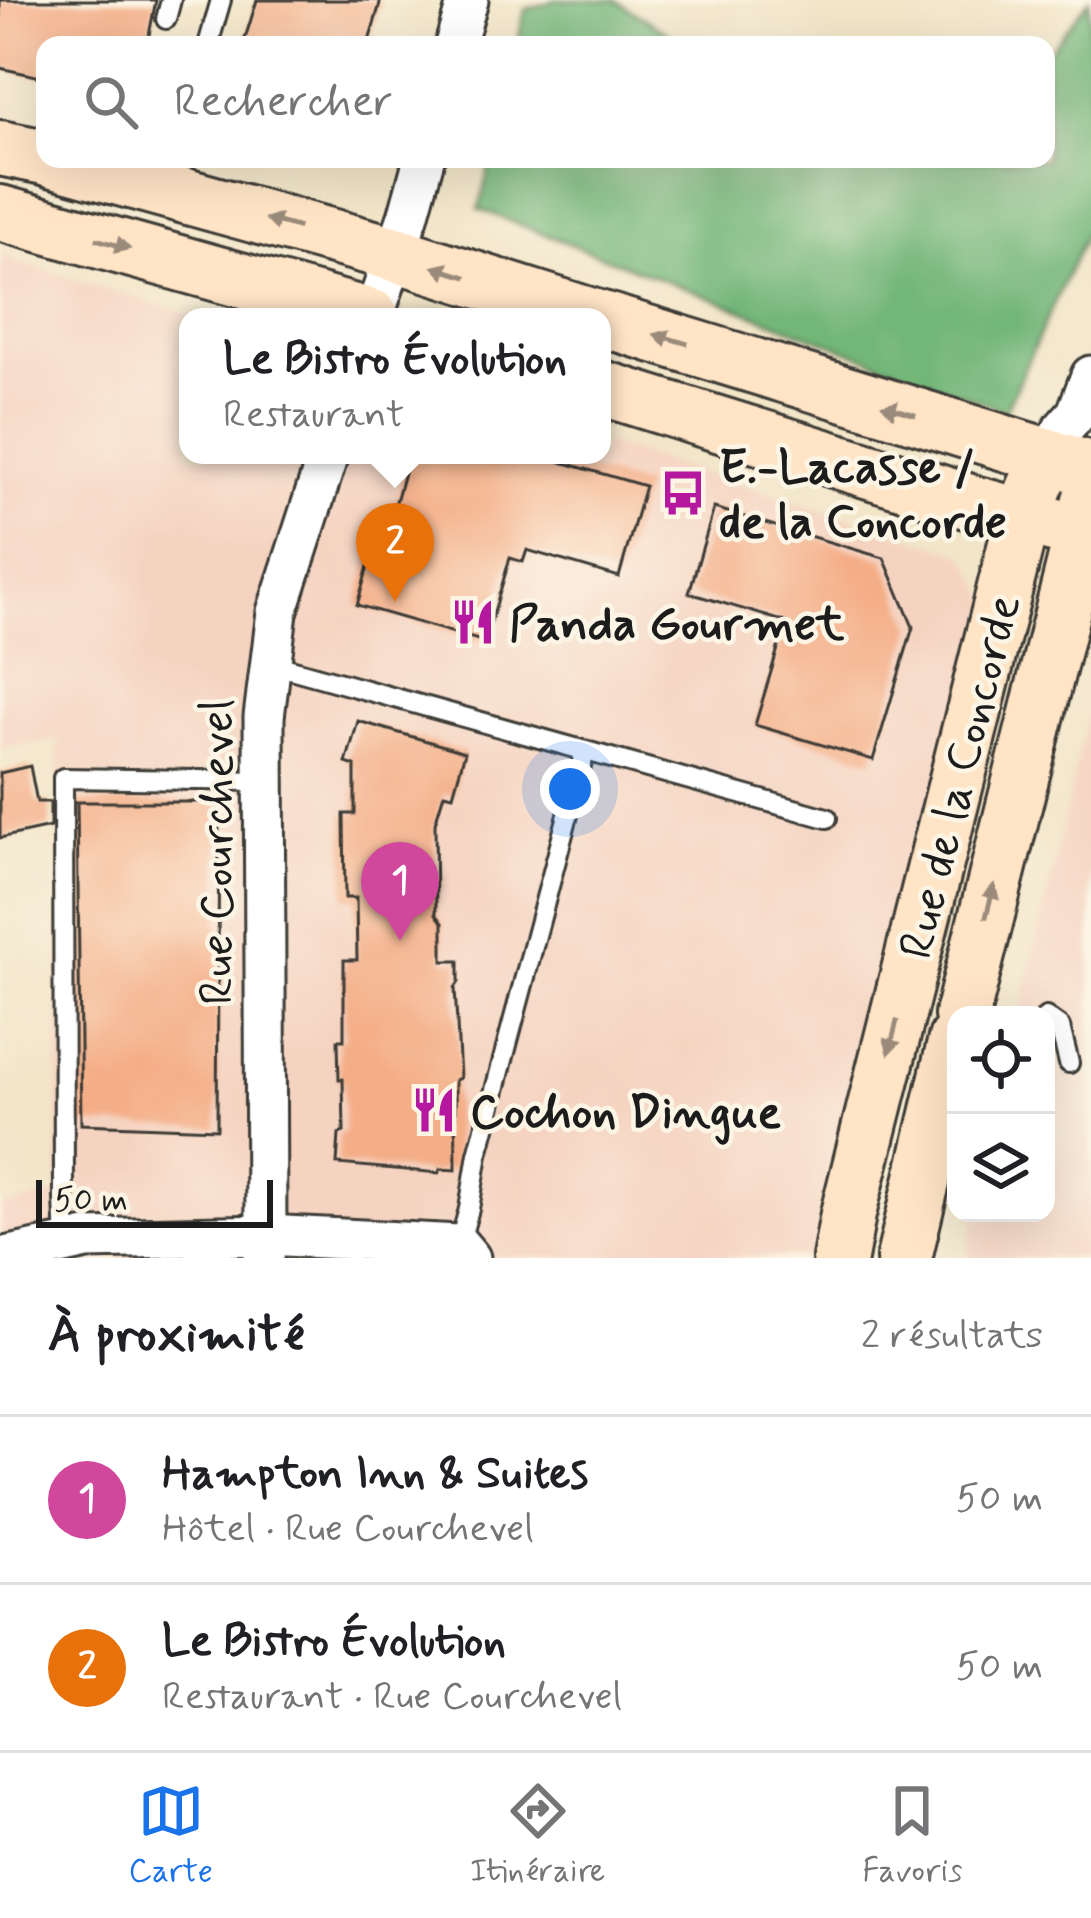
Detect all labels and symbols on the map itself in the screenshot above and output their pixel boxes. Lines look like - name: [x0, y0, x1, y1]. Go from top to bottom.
- one-way arrow: [263, 212, 300, 231]
- one-way arrow: [94, 236, 131, 255]
- one-way arrow: [431, 261, 468, 280]
- one-way arrow: [652, 329, 689, 347]
- one-way arrow: [880, 399, 917, 418]
- place label: E.-Lacasse / de la Concorde: [719, 437, 1007, 555]
- bus stop icon: E.-Lacasse / de la Concorde: [658, 468, 708, 518]
- pin: 2: [356, 503, 434, 602]
- street label: Rue de la Concorde: [886, 588, 1037, 966]
- place label: Panda Gourmet: [509, 594, 845, 657]
- restaurant icon: Panda Gourmet: [448, 597, 498, 647]
- street label: Rue Courchevel: [187, 699, 250, 1005]
- your location: [540, 759, 600, 819]
- pin: 1: [361, 842, 439, 941]
- one-way arrow: [981, 883, 1000, 920]
- one-way arrow: [882, 1019, 901, 1056]
- place label: Cochon Dingue: [470, 1082, 781, 1145]
- restaurant icon: Cochon Dingue: [409, 1085, 459, 1135]
- scale bar: [36, 1174, 273, 1227]

